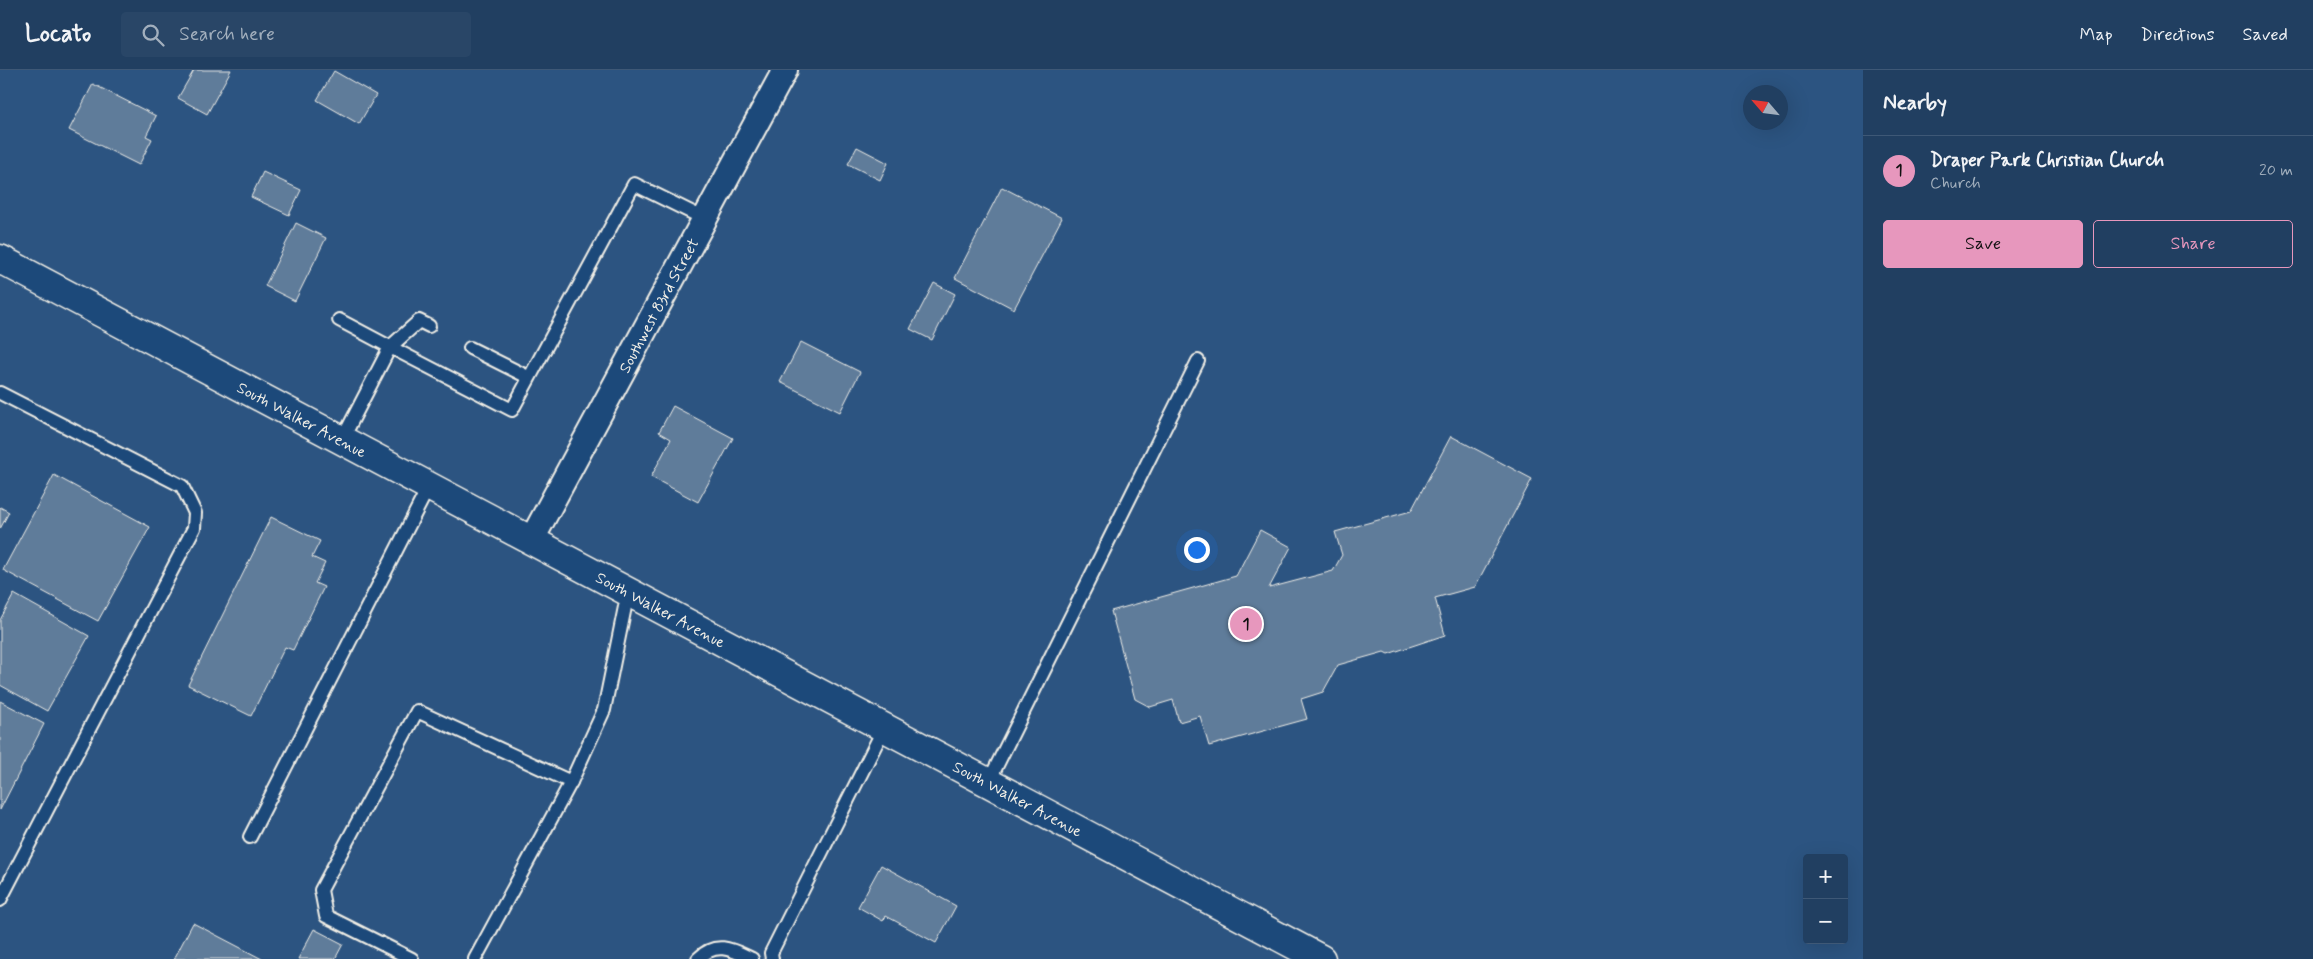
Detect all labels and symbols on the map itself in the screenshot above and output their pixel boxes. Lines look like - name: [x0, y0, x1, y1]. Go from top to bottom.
- north arrow: [1743, 85, 1788, 130]
- street label: Southwest 83rd Street: [615, 234, 705, 377]
- street label: South Walker Avenue: [233, 378, 370, 464]
- your location: [1184, 537, 1210, 563]
- street label: South Walker Avenue: [592, 568, 729, 654]
- pin: 1: [1230, 605, 1262, 643]
- street label: South Walker Avenue: [949, 757, 1086, 843]

